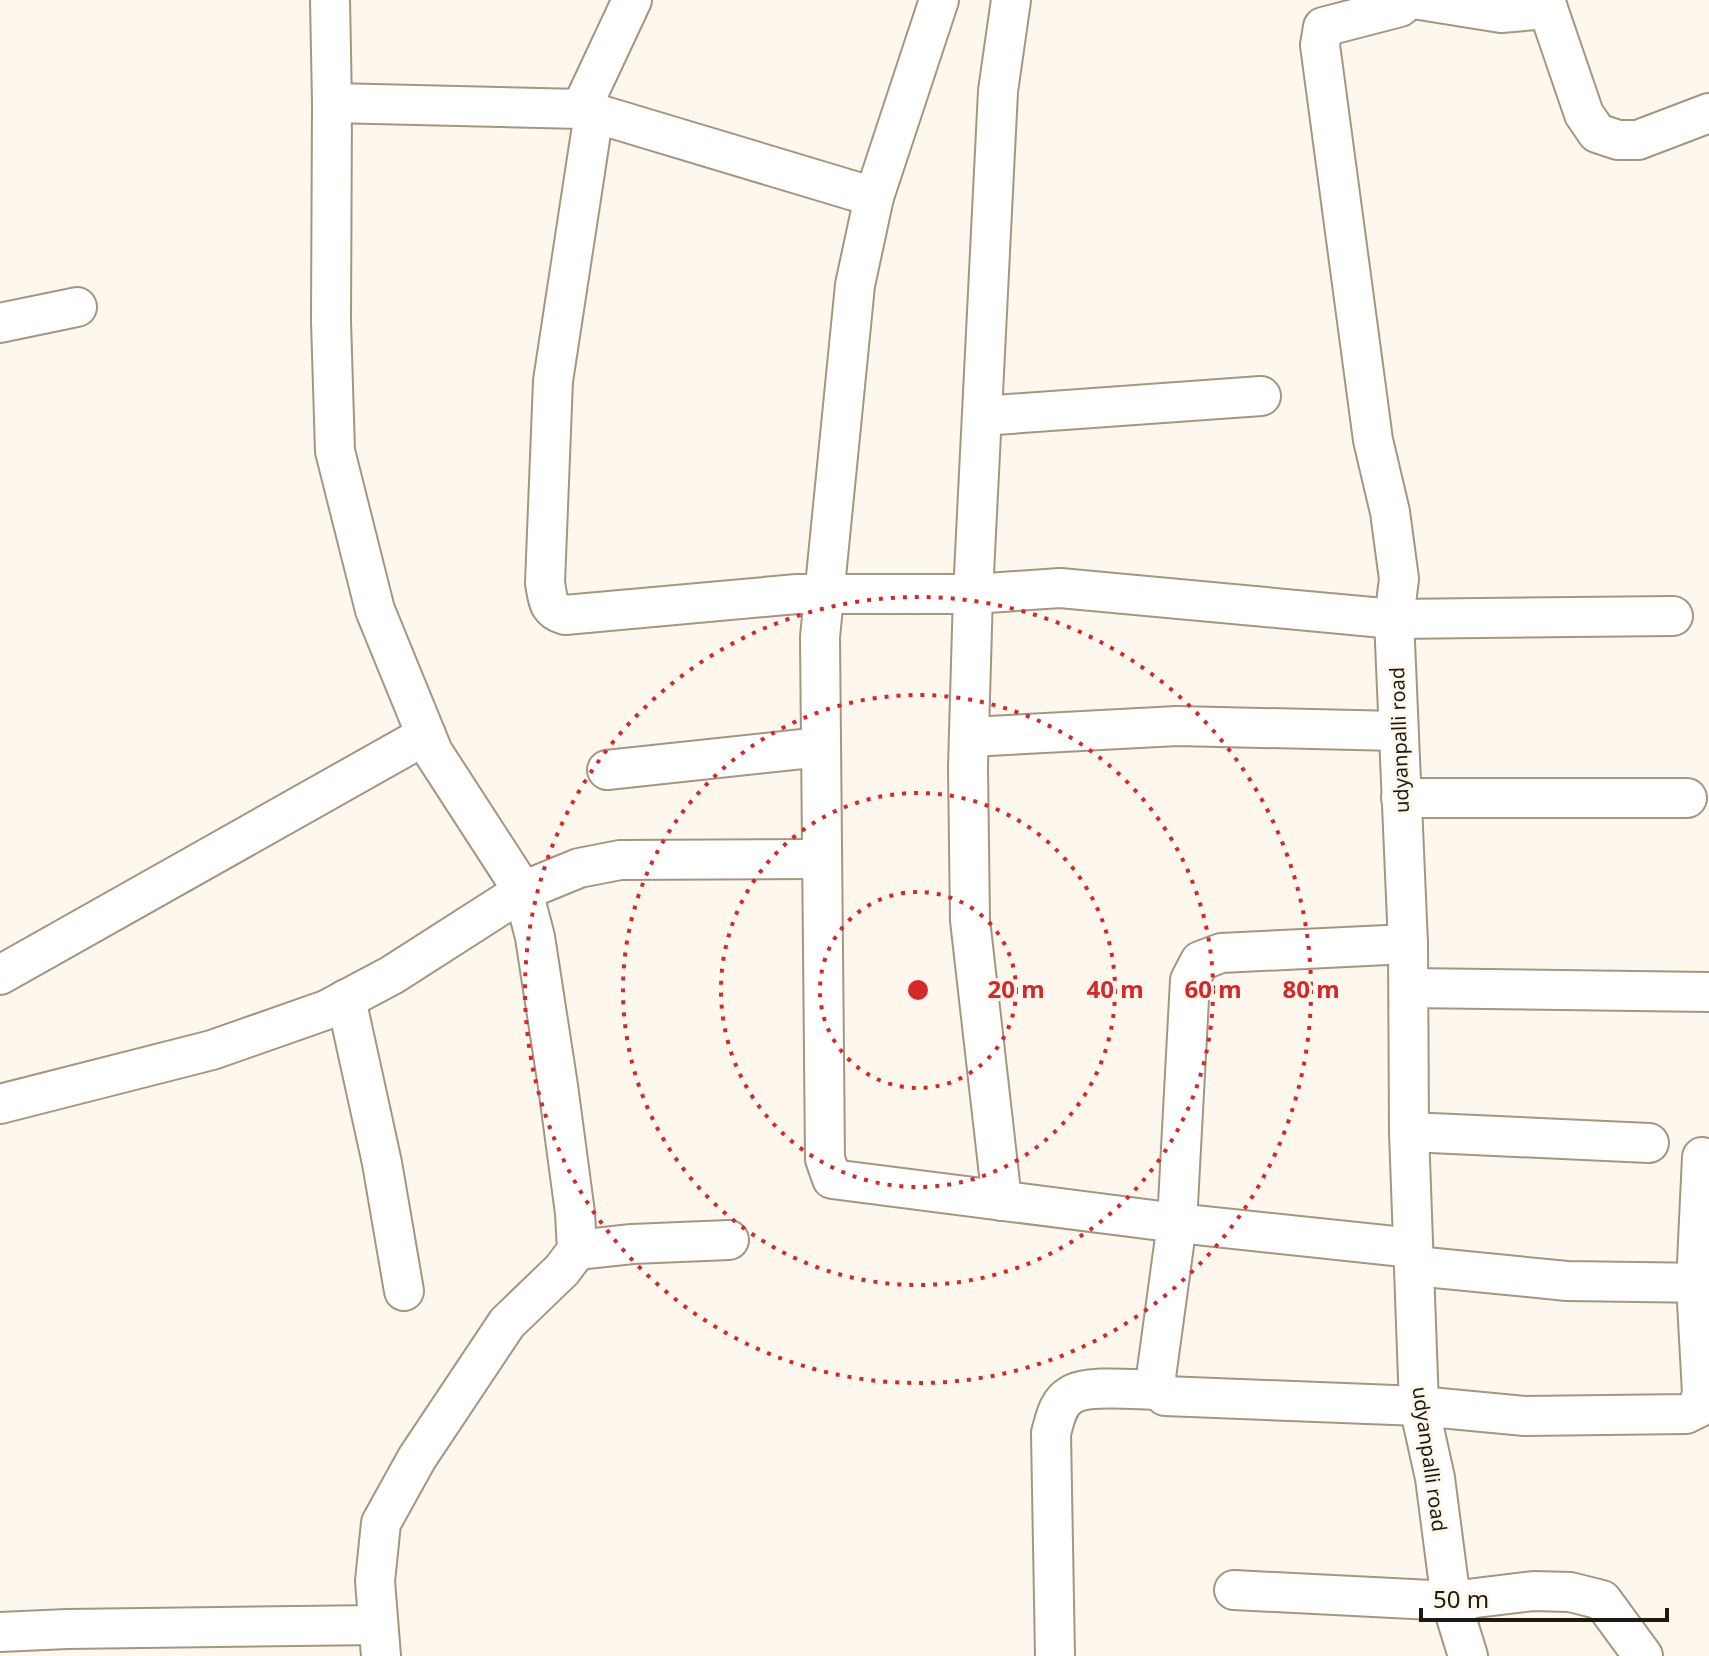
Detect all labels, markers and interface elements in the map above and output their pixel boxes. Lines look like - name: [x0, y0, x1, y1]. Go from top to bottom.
- street label: udyanpalli road: [1383, 667, 1415, 813]
- text: 20 m: [987, 972, 1045, 1005]
- text: 40 m: [1086, 972, 1144, 1005]
- text: 60 m: [1184, 972, 1242, 1005]
- text: 80 m: [1282, 972, 1340, 1005]
- centre of rings: [904, 976, 932, 1004]
- street label: udyanpalli road: [1406, 1385, 1454, 1533]
- scale bar: [1421, 1572, 1667, 1622]
- text: 50 m: [1433, 1582, 1489, 1615]

